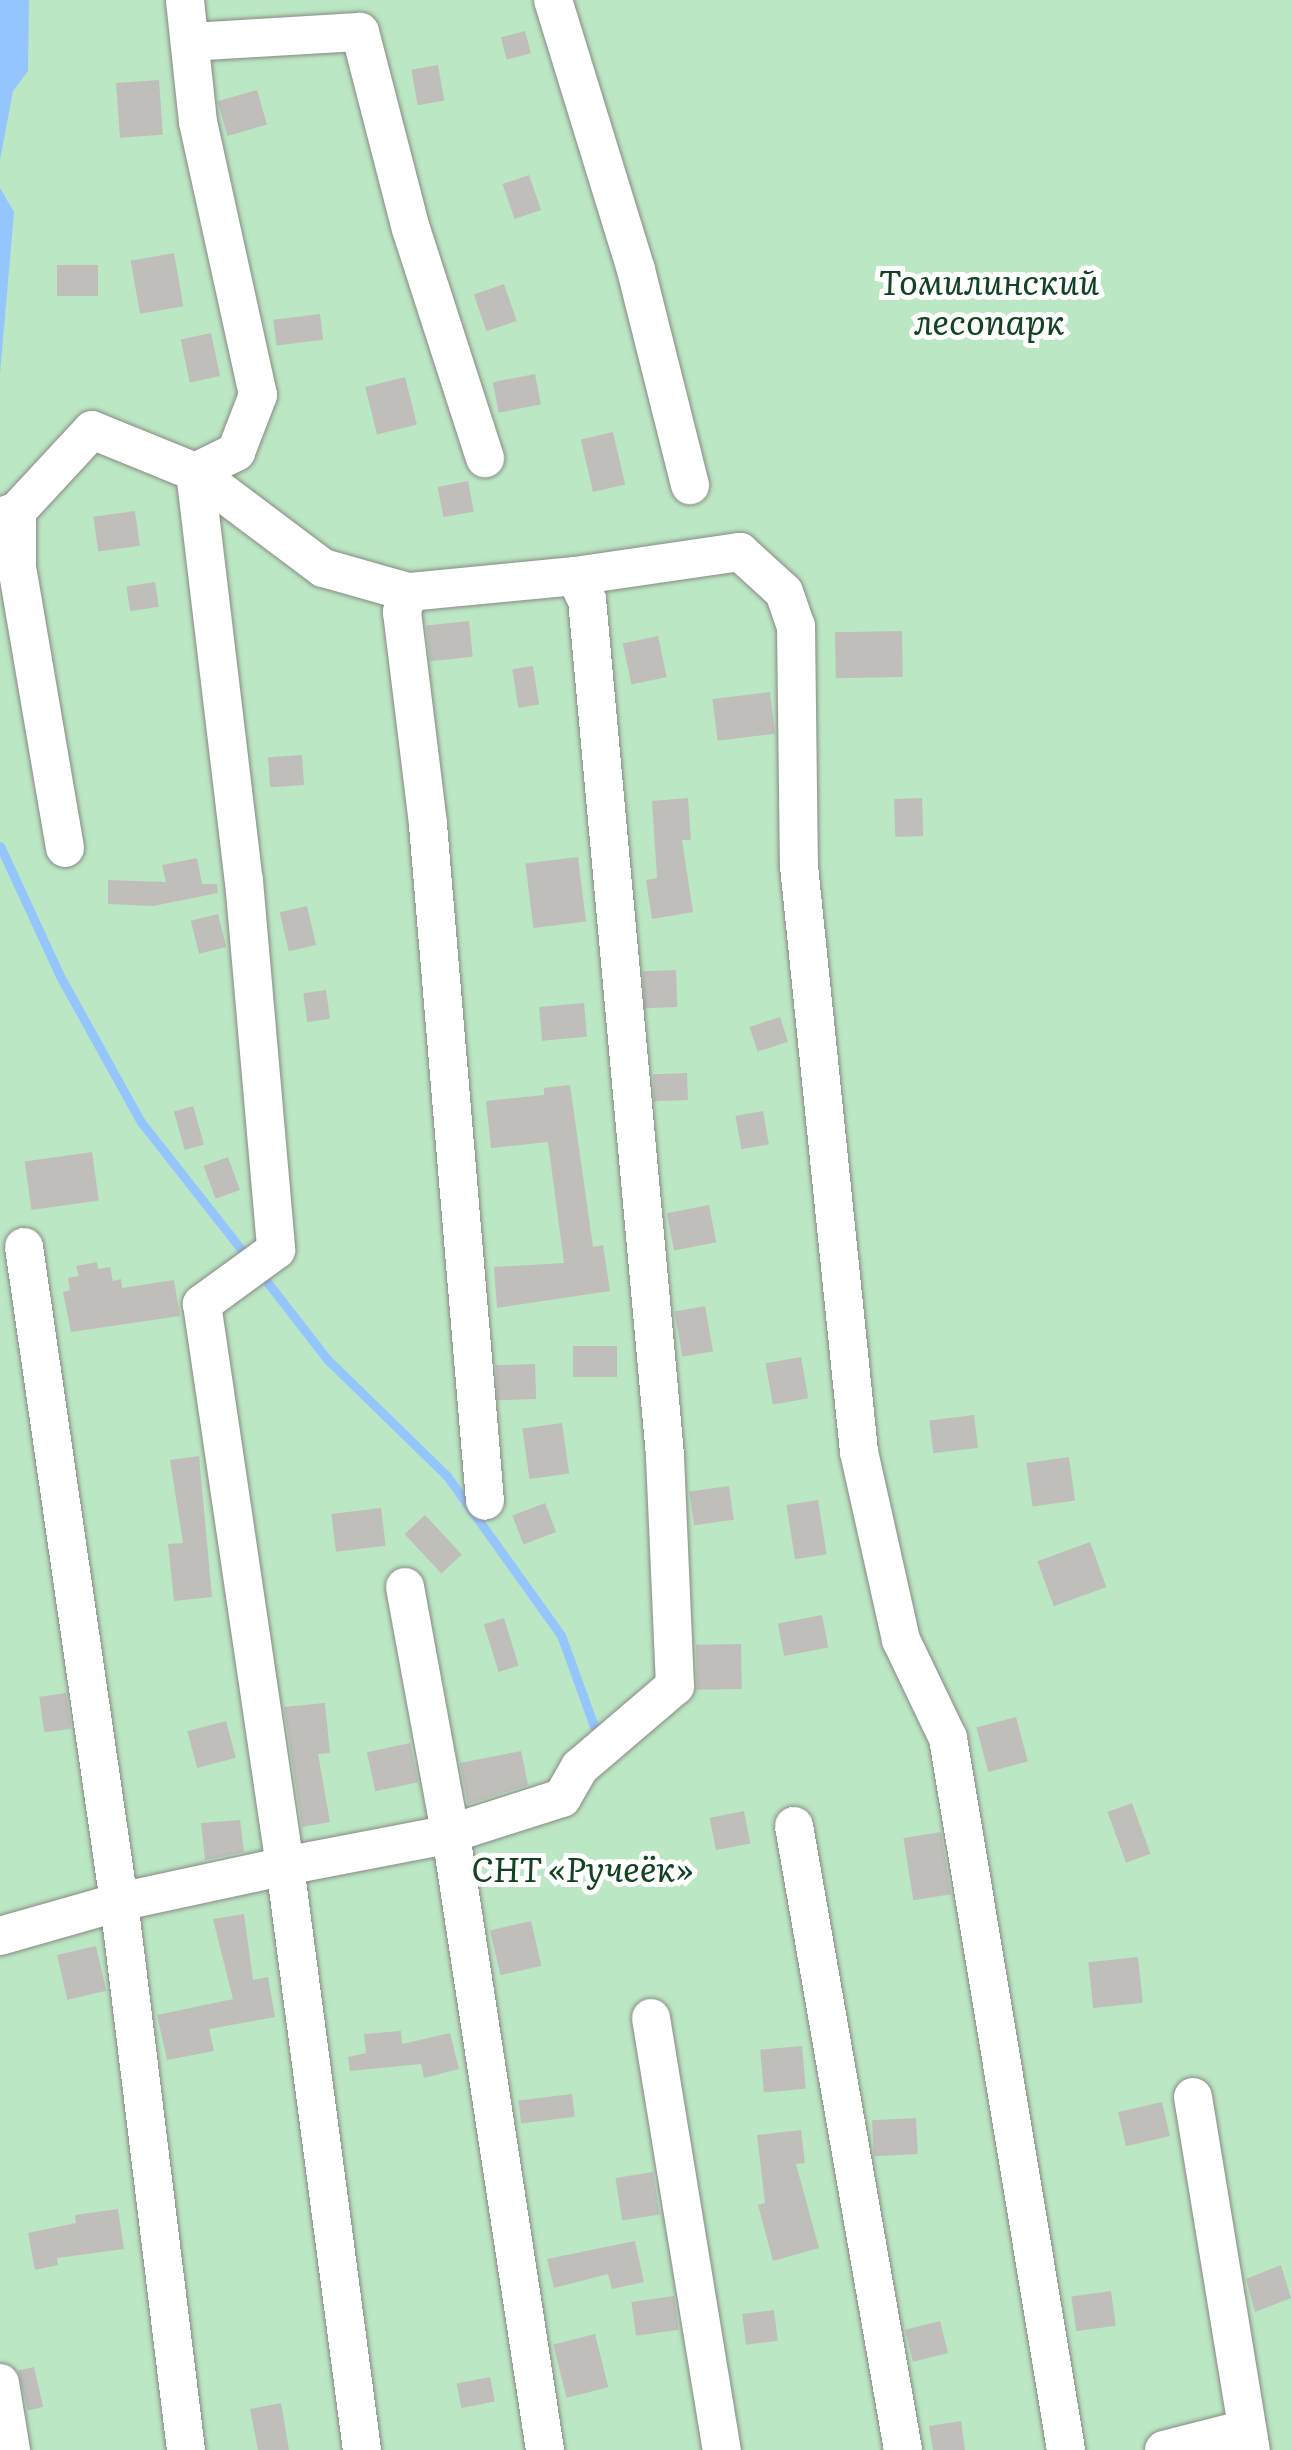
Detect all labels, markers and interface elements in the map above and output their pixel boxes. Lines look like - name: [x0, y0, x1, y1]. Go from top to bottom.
- park label: Томилинский лесопарк: [879, 259, 1099, 341]
- park label: СНТ «Ручеёк»: [471, 1846, 693, 1888]

